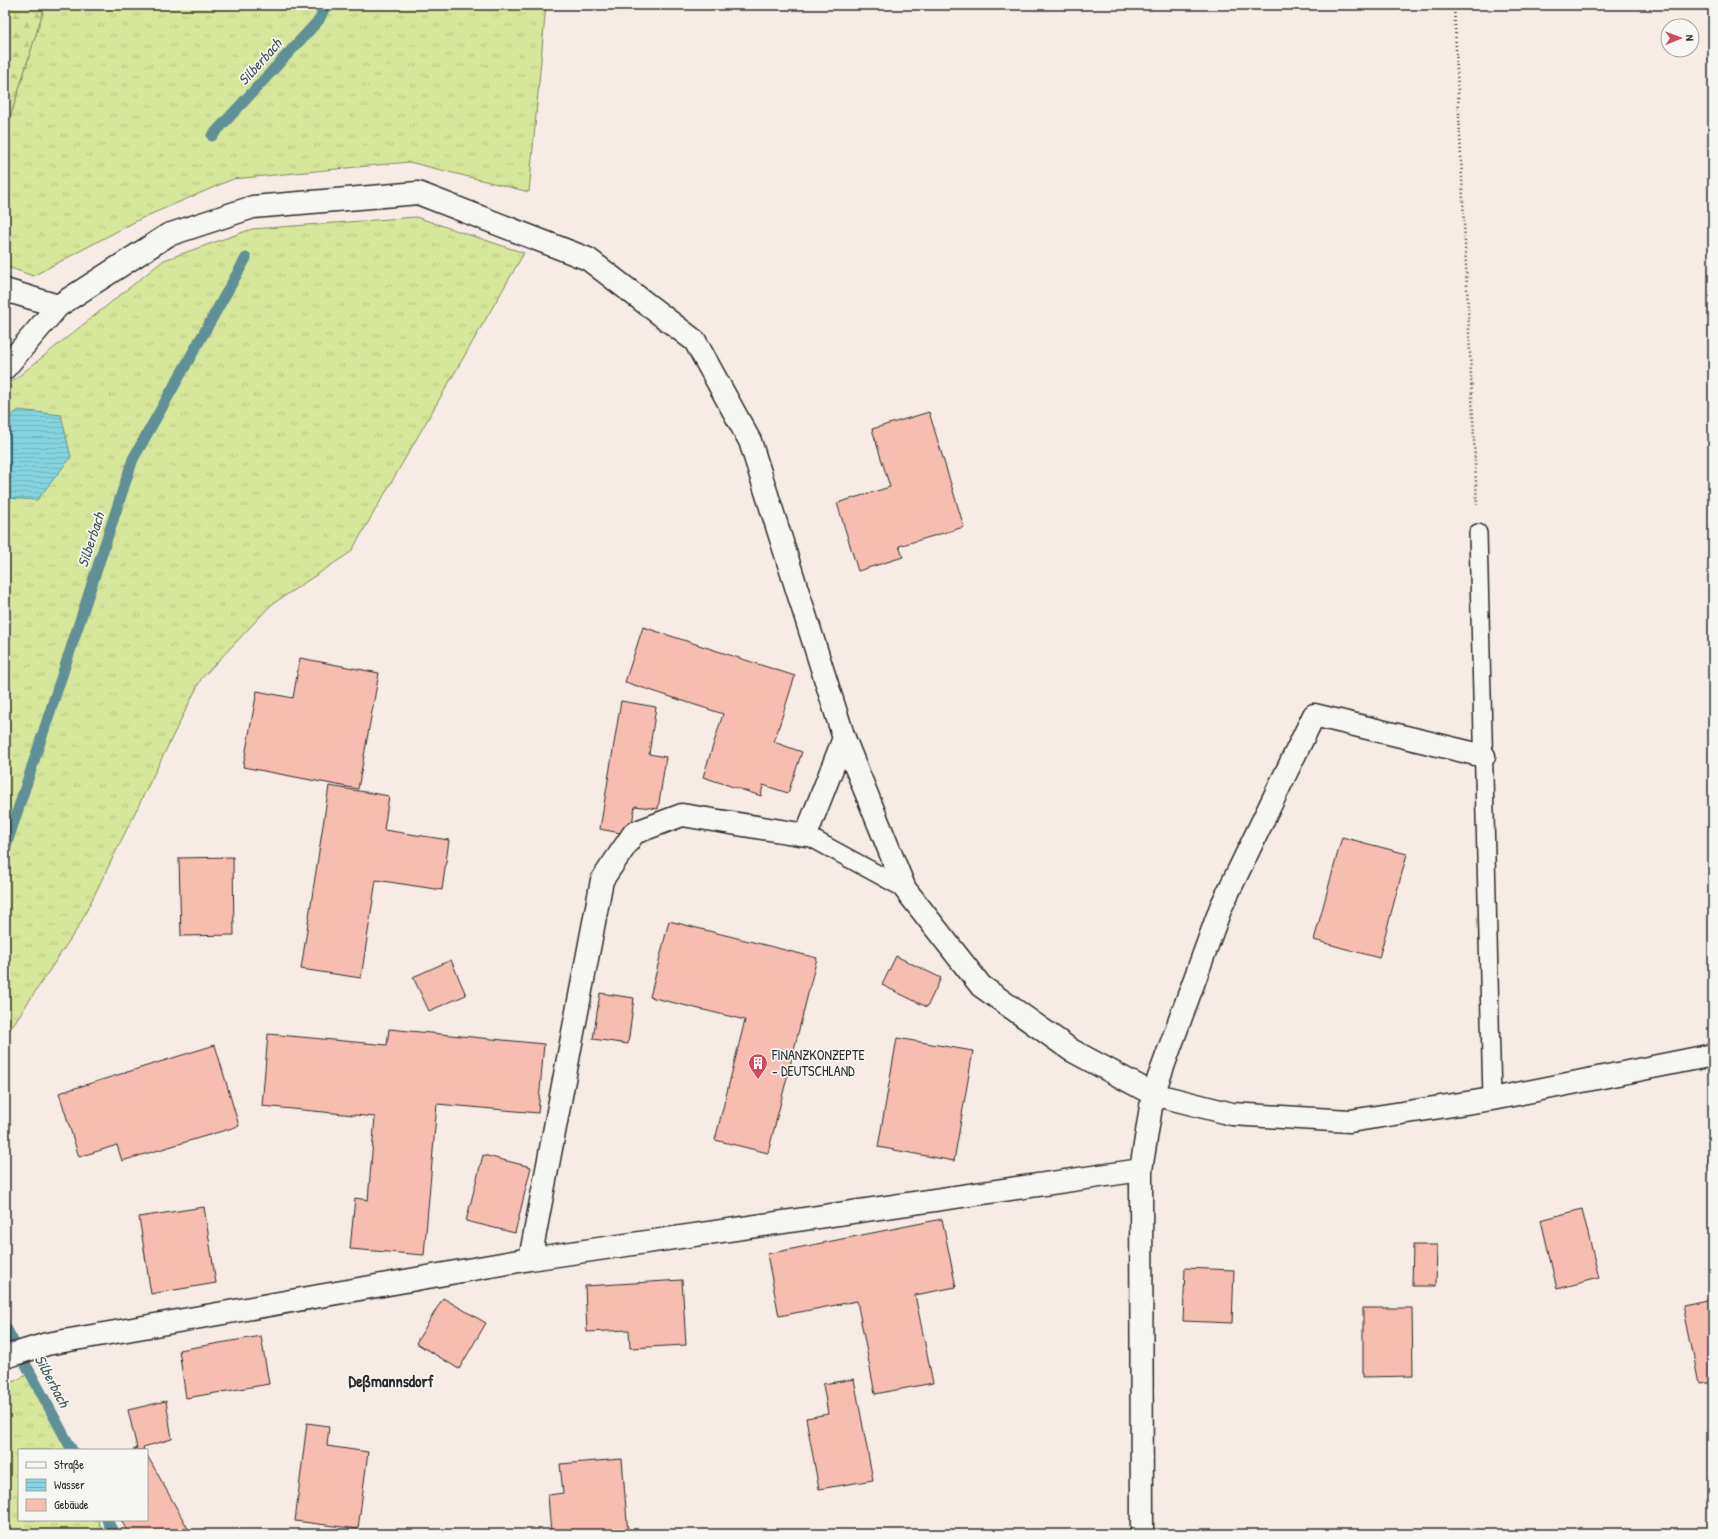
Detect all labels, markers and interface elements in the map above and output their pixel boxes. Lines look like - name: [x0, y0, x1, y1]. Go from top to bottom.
- north arrow: [1660, 18, 1700, 58]
- water label: Silberbach: [233, 32, 287, 90]
- text: N: [1683, 35, 1697, 41]
- water label: Silberbach: [72, 508, 110, 570]
- place label: FINANZKONZEPTE - DEUTSCHLAND: [771, 1045, 865, 1080]
- building icon: FINANZKONZEPTE - DEUTSCHLAND: [747, 1052, 769, 1080]
- water label: Silberbach: [30, 1351, 76, 1412]
- district label: Deßmannsdorf: [349, 1370, 434, 1393]
- legend: [18, 1449, 148, 1521]
- text: Straße: [54, 1456, 84, 1473]
- text: Wasser: [54, 1476, 85, 1493]
- text: Gebäude: [54, 1496, 89, 1513]

